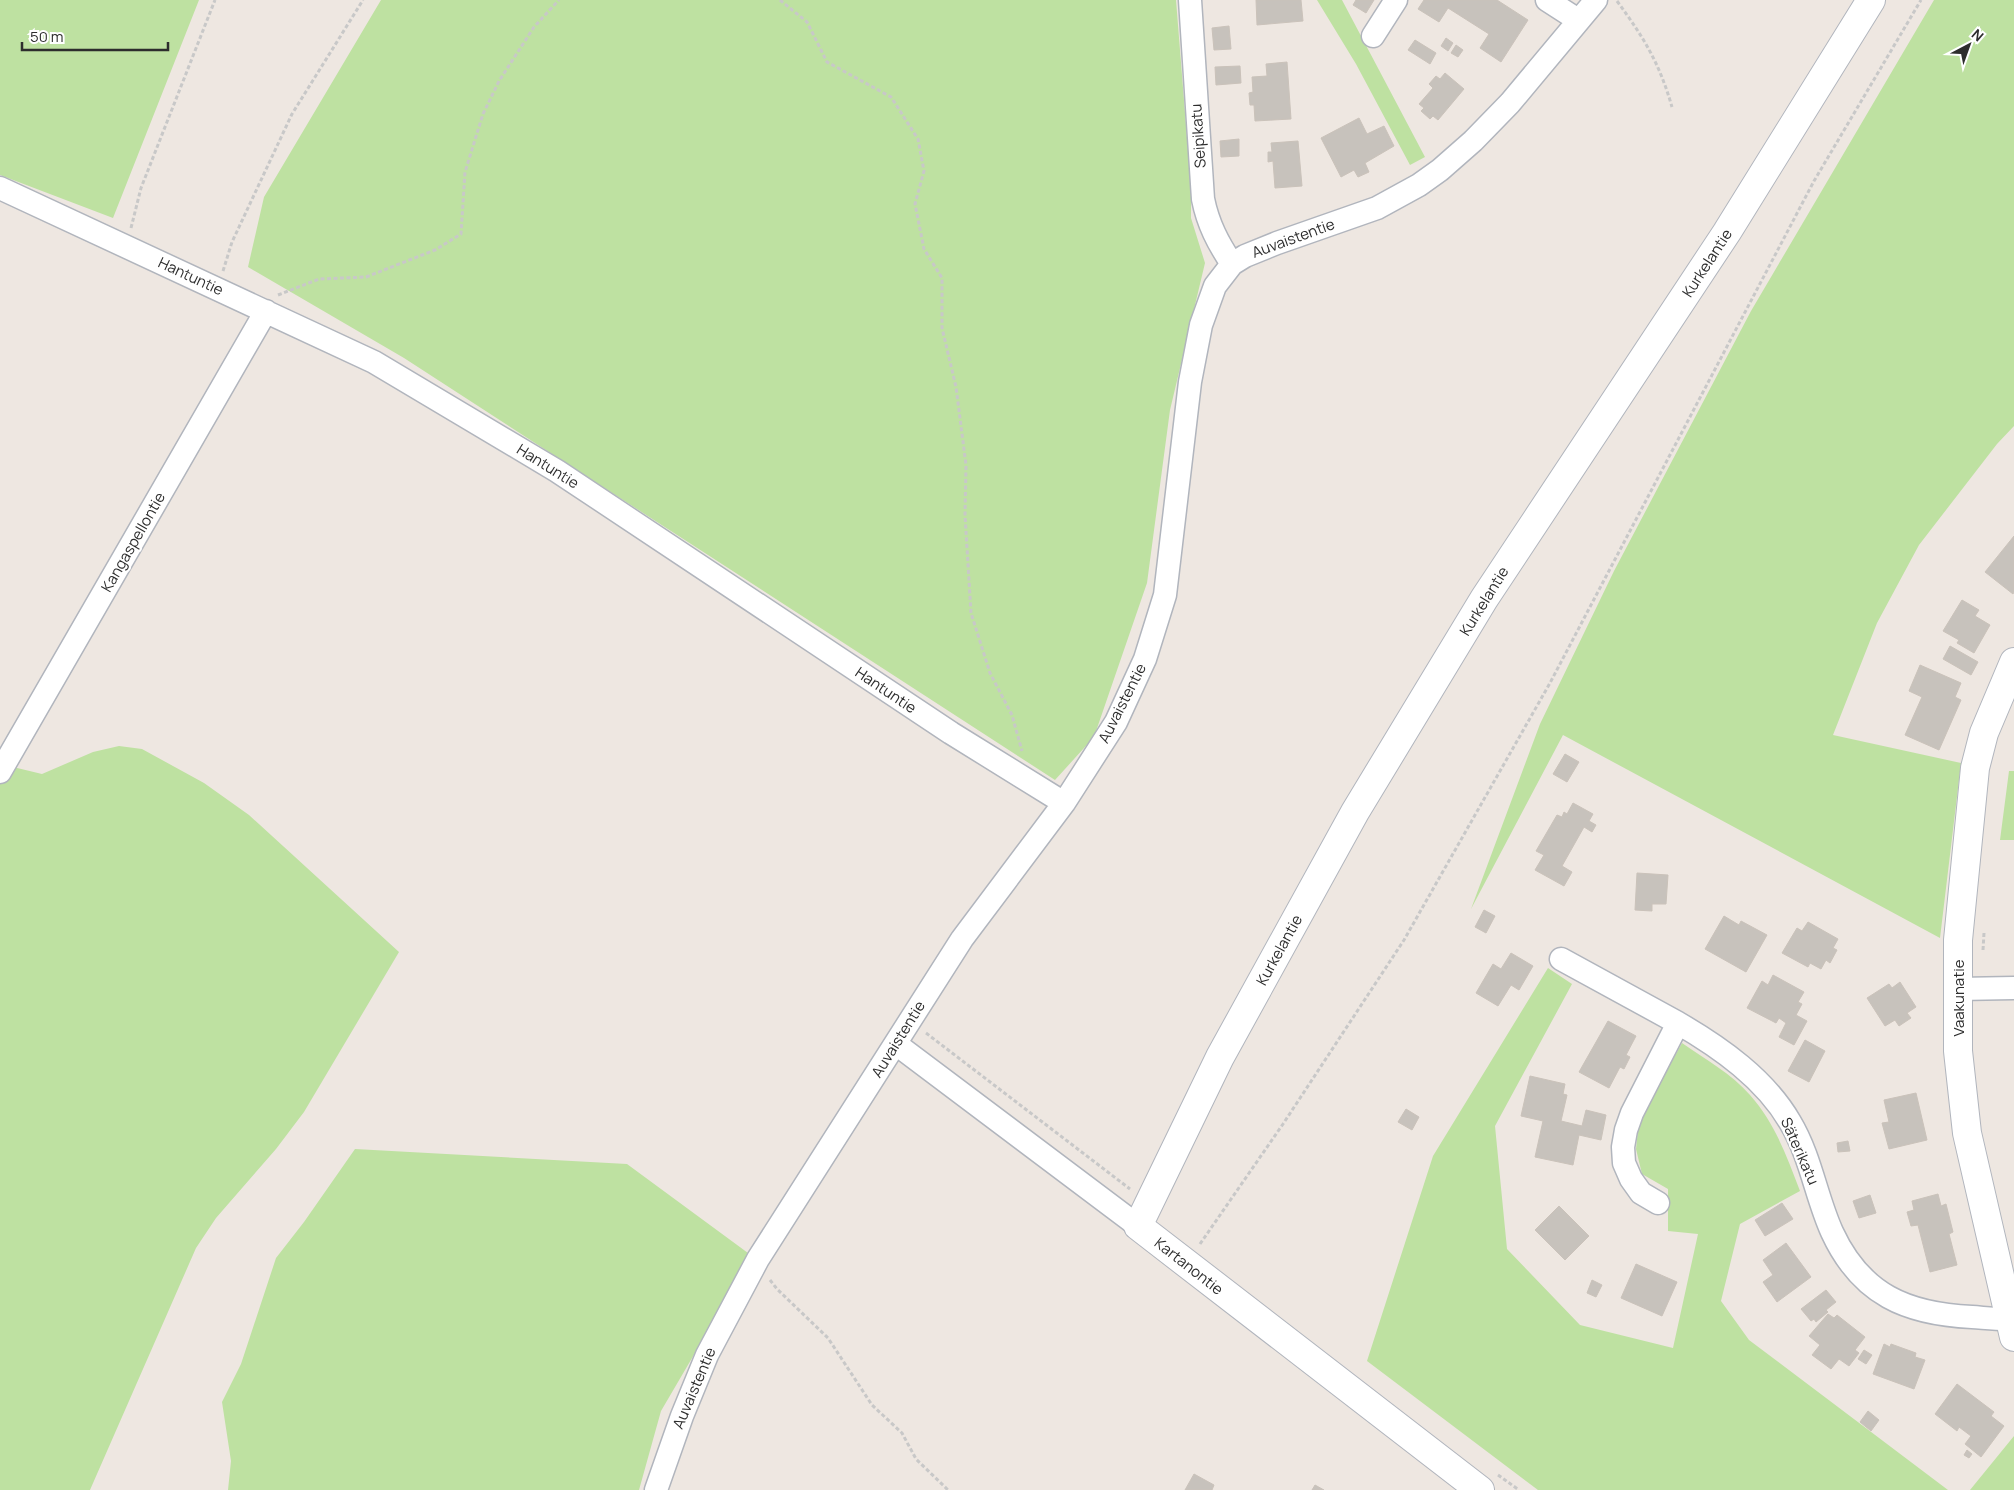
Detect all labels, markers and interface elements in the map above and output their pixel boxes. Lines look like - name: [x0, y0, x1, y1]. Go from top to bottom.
- scale bar: [22, 20, 169, 52]
- north arrow: [1944, 20, 1994, 70]
- text: N: [1968, 24, 1988, 45]
- text: 50 m: [30, 26, 64, 47]
- street label: Seipikatu: [1185, 103, 1211, 169]
- street label: Auvaistentie: [1249, 213, 1338, 263]
- street label: Kurkelantie: [1677, 224, 1737, 301]
- street label: Hantuntie: [155, 252, 227, 300]
- street label: Hantuntie: [513, 439, 583, 493]
- street label: Kangaspellontie: [96, 488, 170, 596]
- street label: Kurkelantie: [1454, 562, 1514, 640]
- street label: Auvaistentie: [1093, 659, 1151, 746]
- street label: Hantuntie: [851, 662, 921, 718]
- street label: Kurkelantie: [1251, 911, 1307, 989]
- street label: Vaakunatie: [1948, 959, 1969, 1036]
- street label: Auvaistentie: [866, 996, 930, 1081]
- street label: Säterikatu: [1776, 1114, 1824, 1188]
- street label: Kartanontie: [1150, 1233, 1228, 1300]
- street label: Auvaistentie: [667, 1344, 721, 1432]

